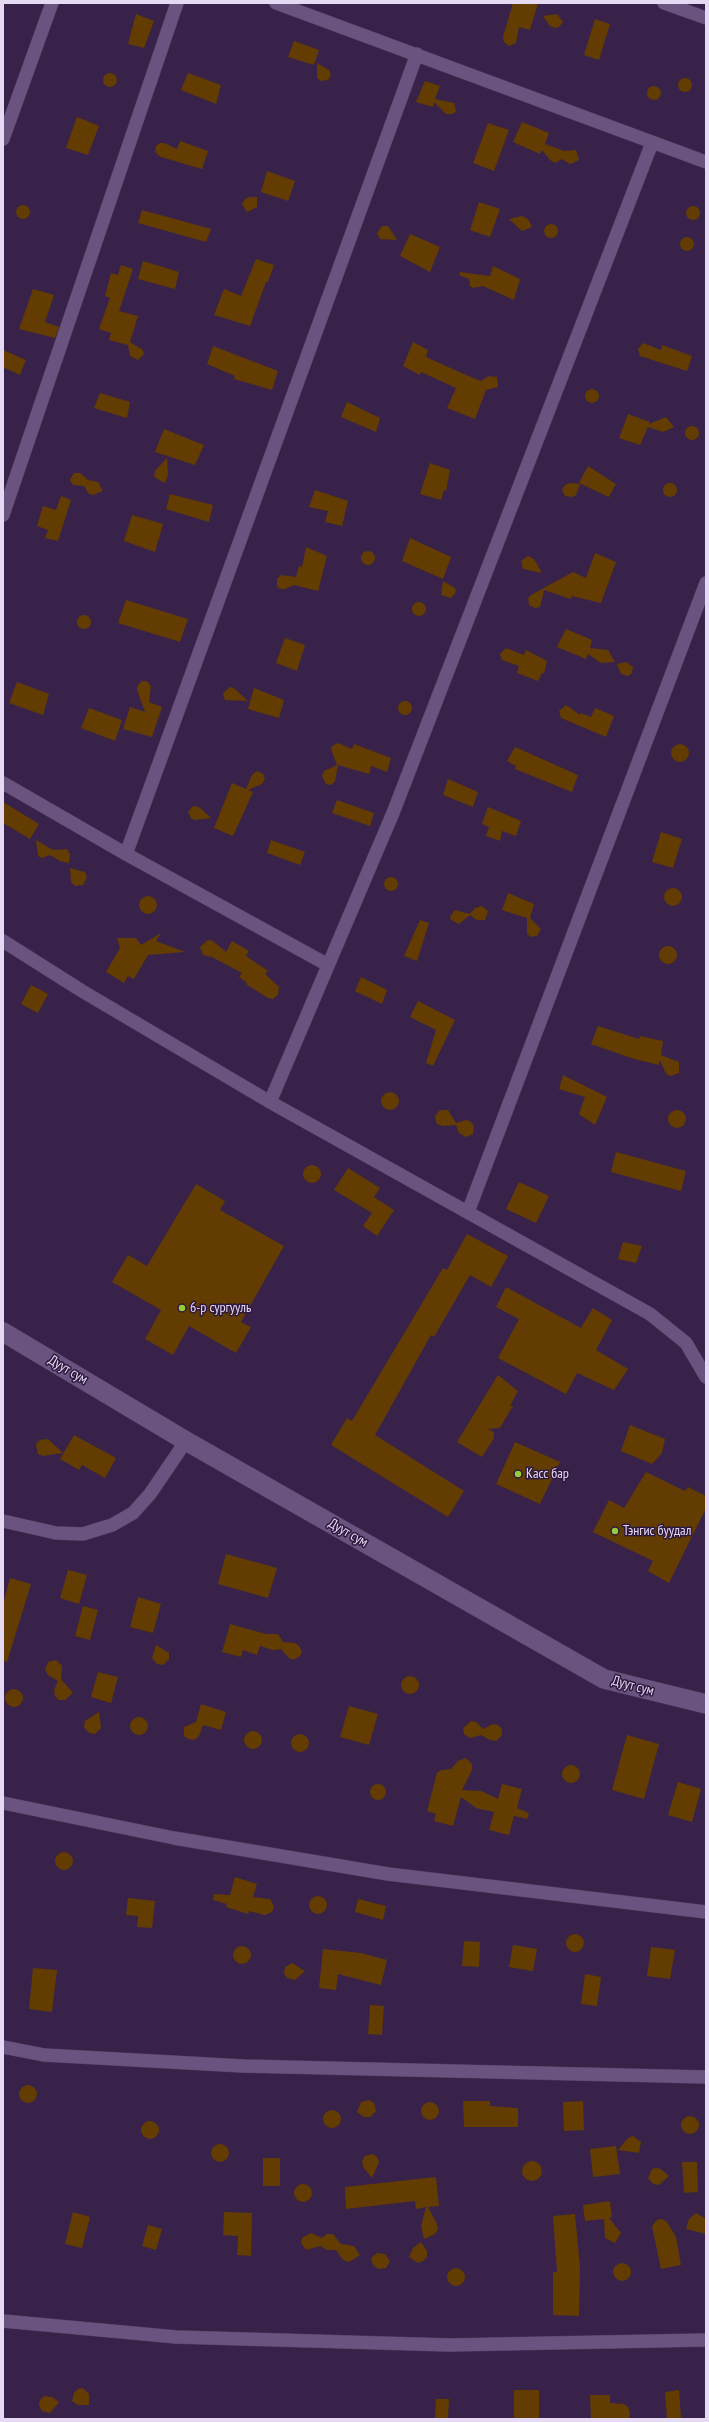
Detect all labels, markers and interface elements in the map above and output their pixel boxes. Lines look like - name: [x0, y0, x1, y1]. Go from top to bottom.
- place label: 6-р сургууль: [190, 1300, 251, 1316]
- marker: 6-р сургууль: [177, 1303, 187, 1313]
- street label: Дуут сум: [45, 1352, 91, 1388]
- place label: Касс бар: [526, 1466, 569, 1482]
- marker: Касс бар: [513, 1469, 523, 1479]
- street label: Дуут сум: [325, 1515, 371, 1551]
- place label: Тэнгис буудал: [623, 1523, 691, 1539]
- marker: Тэнгис буудал: [610, 1526, 620, 1536]
- street label: Дуут сум: [610, 1672, 656, 1700]

